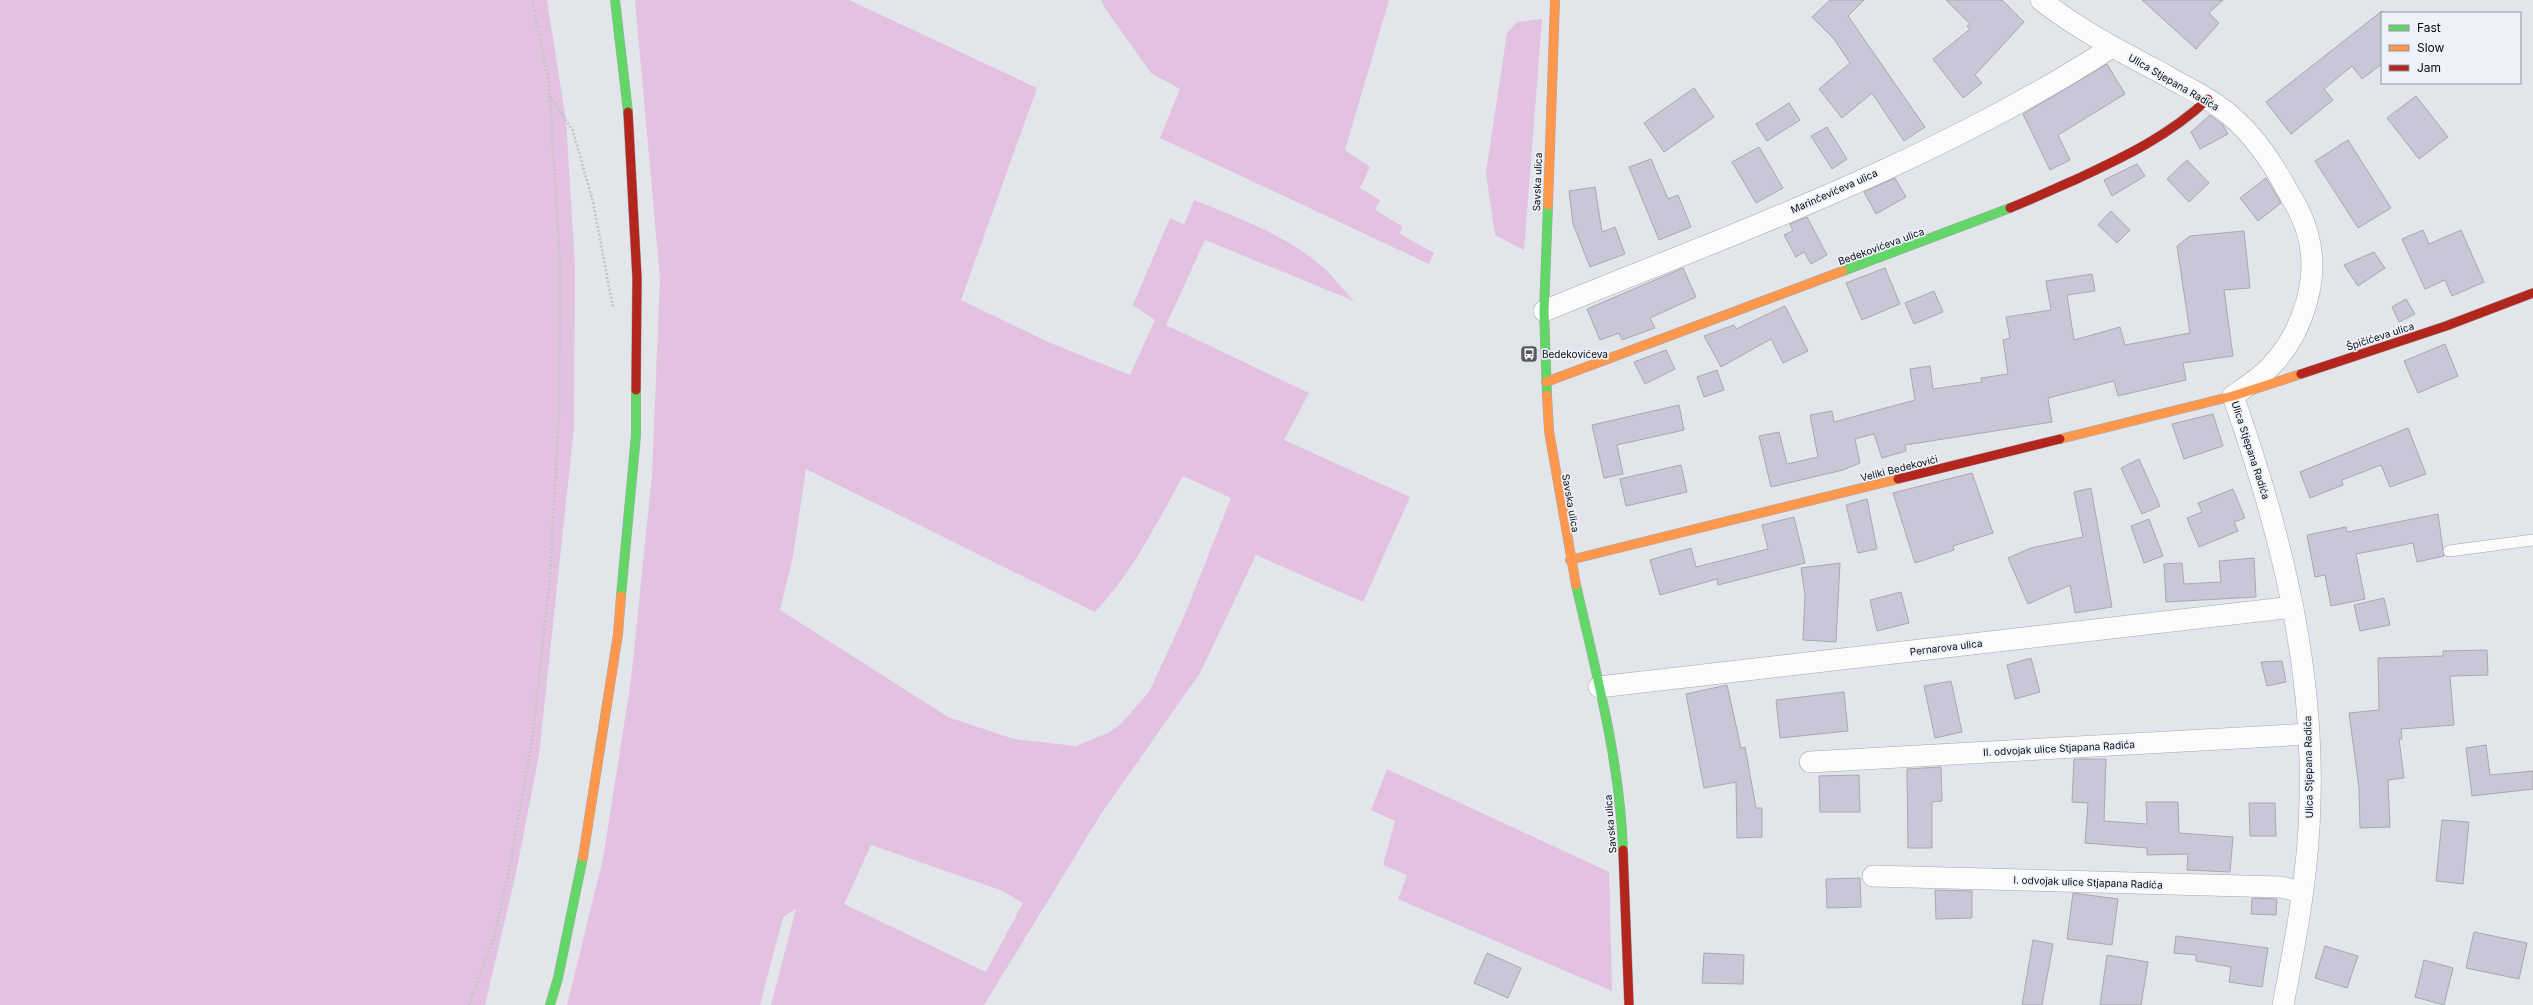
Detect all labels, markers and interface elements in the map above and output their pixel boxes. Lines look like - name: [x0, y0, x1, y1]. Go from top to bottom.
- legend: [2381, 12, 2521, 84]
- text: Fast: [2417, 20, 2441, 35]
- text: Slow: [2417, 40, 2445, 55]
- street label: Ulica Stjepana Radića: [2127, 51, 2221, 113]
- text: Jam: [2417, 60, 2441, 75]
- street label: Savska ulica: [1530, 152, 1544, 212]
- street label: Marinčevićeva ulica: [1789, 166, 1879, 216]
- street label: Bedekovićeva ulica: [1836, 225, 1926, 267]
- street label: Špičićeva ulica: [2345, 319, 2415, 353]
- bus stop icon: Bedekovićeva: [1519, 344, 1539, 364]
- place label: Bedekovićeva: [1542, 348, 1608, 360]
- street label: Ulica Stjepana Radića: [2229, 399, 2273, 501]
- street label: Veliki Bedekovići: [1859, 453, 1939, 483]
- street label: Savska ulica: [1560, 473, 1582, 533]
- street label: Pernarova ulica: [1909, 637, 1983, 657]
- street label: Ulica Stjepana Radića: [2301, 716, 2315, 818]
- street label: II. odvojak ulice Stjapana Radića: [1983, 738, 2135, 758]
- street label: Savska ulica: [1601, 794, 1619, 854]
- street label: I. odvojak ulice Stjapana Radića: [2013, 873, 2163, 891]

